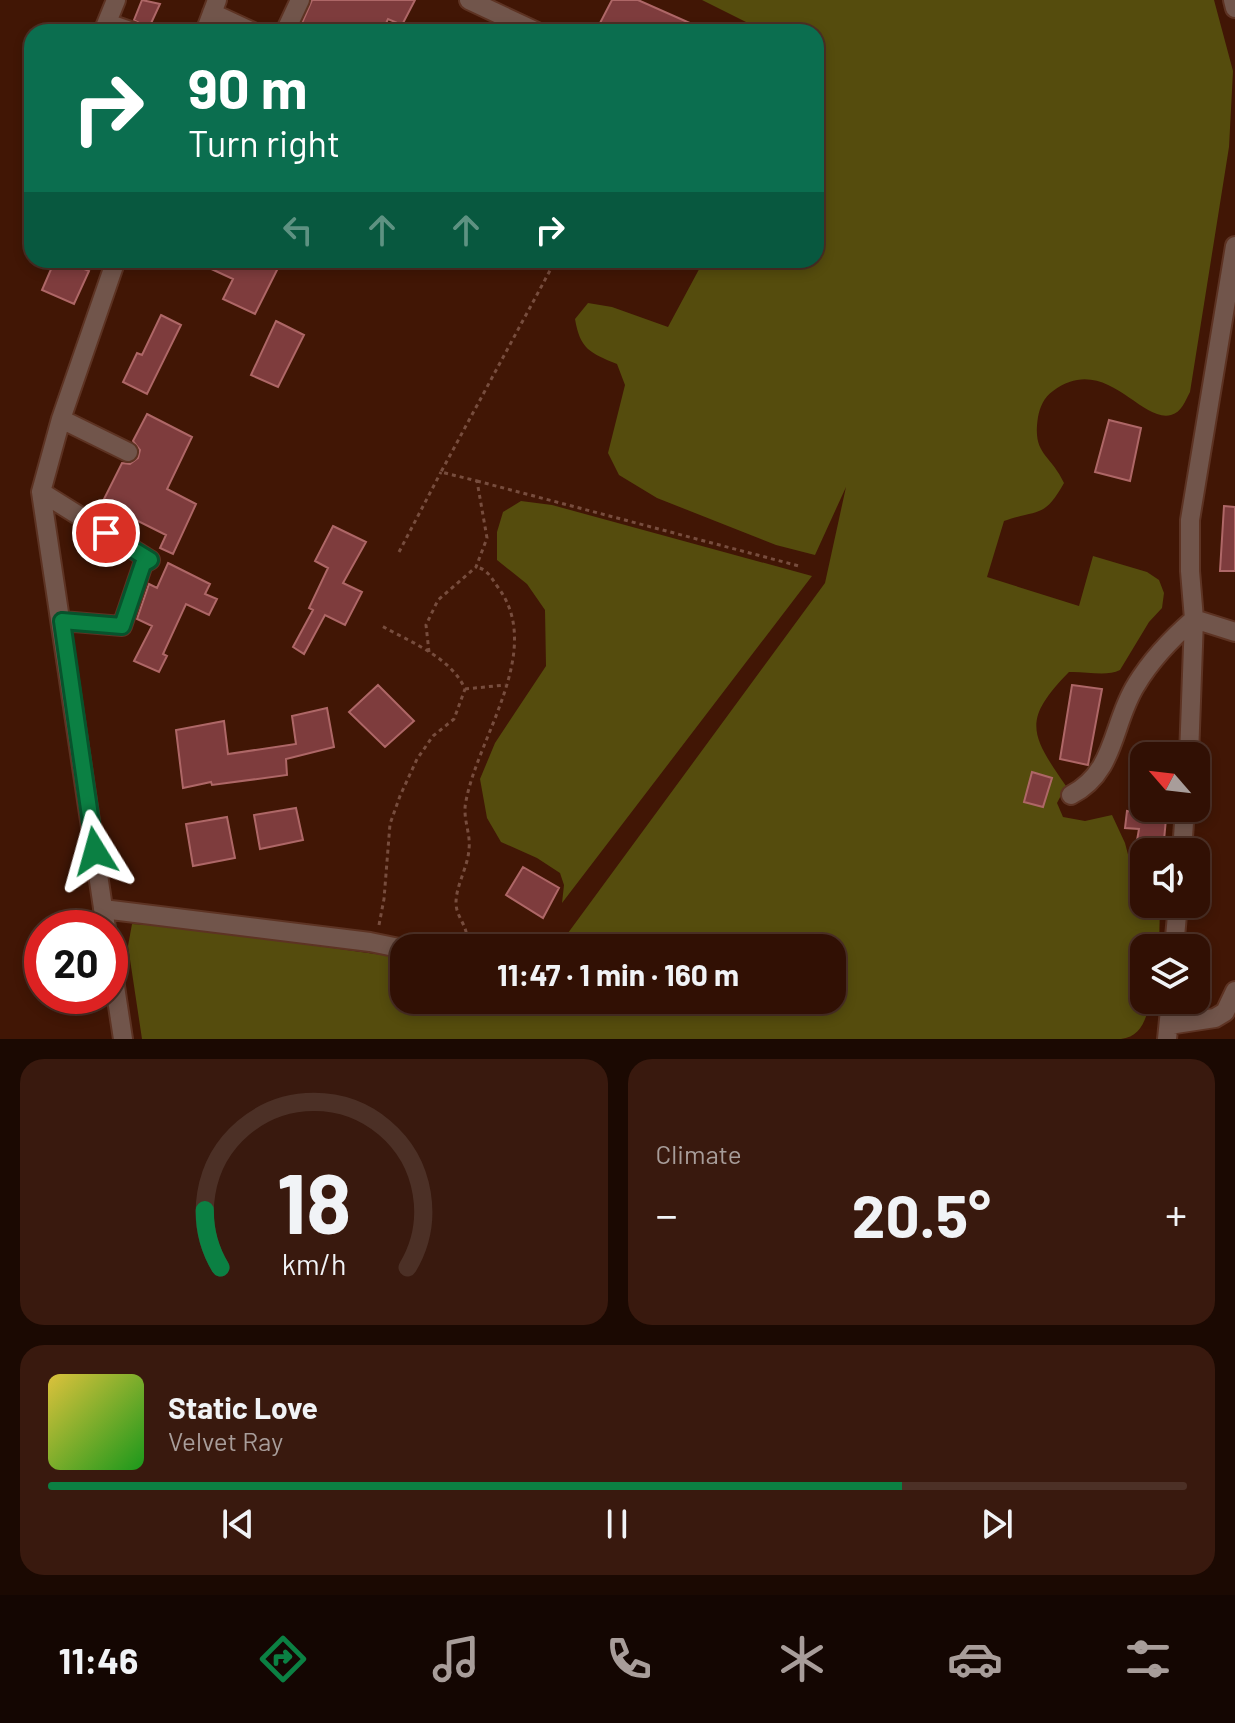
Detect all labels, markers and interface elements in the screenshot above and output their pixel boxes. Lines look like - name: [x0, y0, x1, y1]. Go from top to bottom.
- text: 90 m: [188, 53, 308, 120]
- icon: right: [56, 56, 160, 160]
- text: Turn right: [188, 121, 340, 164]
- icon: left: [276, 208, 320, 252]
- icon: ahead: [360, 208, 404, 252]
- icon: ahead: [444, 208, 488, 252]
- icon: right: [528, 208, 572, 252]
- pin: [72, 499, 140, 567]
- icon: arrive: [84, 511, 128, 555]
- north arrow: [1130, 742, 1210, 822]
- map controls: [1130, 742, 1210, 1014]
- position arrow: [53, 809, 137, 893]
- button: sound: [1130, 838, 1210, 918]
- speed limit sign: 20: [24, 910, 128, 1014]
- button: layers: [1130, 934, 1210, 1014]
- text: 11:47 · 1 min · 160 m: [497, 956, 739, 992]
- text: Climate: [656, 1138, 742, 1169]
- text: 18: [277, 1151, 351, 1251]
- text: 20.5°: [852, 1178, 991, 1250]
- text: −: [656, 1187, 678, 1240]
- text: +: [1165, 1187, 1187, 1240]
- text: km/h: [281, 1246, 346, 1281]
- text: Static Love: [168, 1389, 318, 1425]
- text: Velvet Ray: [168, 1425, 283, 1456]
- icon: previous: [216, 1502, 260, 1546]
- icon: pause: [595, 1502, 639, 1546]
- icon: next: [975, 1502, 1019, 1546]
- icon: directions: [255, 1631, 311, 1687]
- icon: music: [428, 1631, 484, 1687]
- icon: phone: [601, 1631, 657, 1687]
- icon: climate: [774, 1631, 830, 1687]
- icon: car: [947, 1631, 1003, 1687]
- icon: filters: [1120, 1631, 1176, 1687]
- text: 11:46: [59, 1638, 138, 1681]

